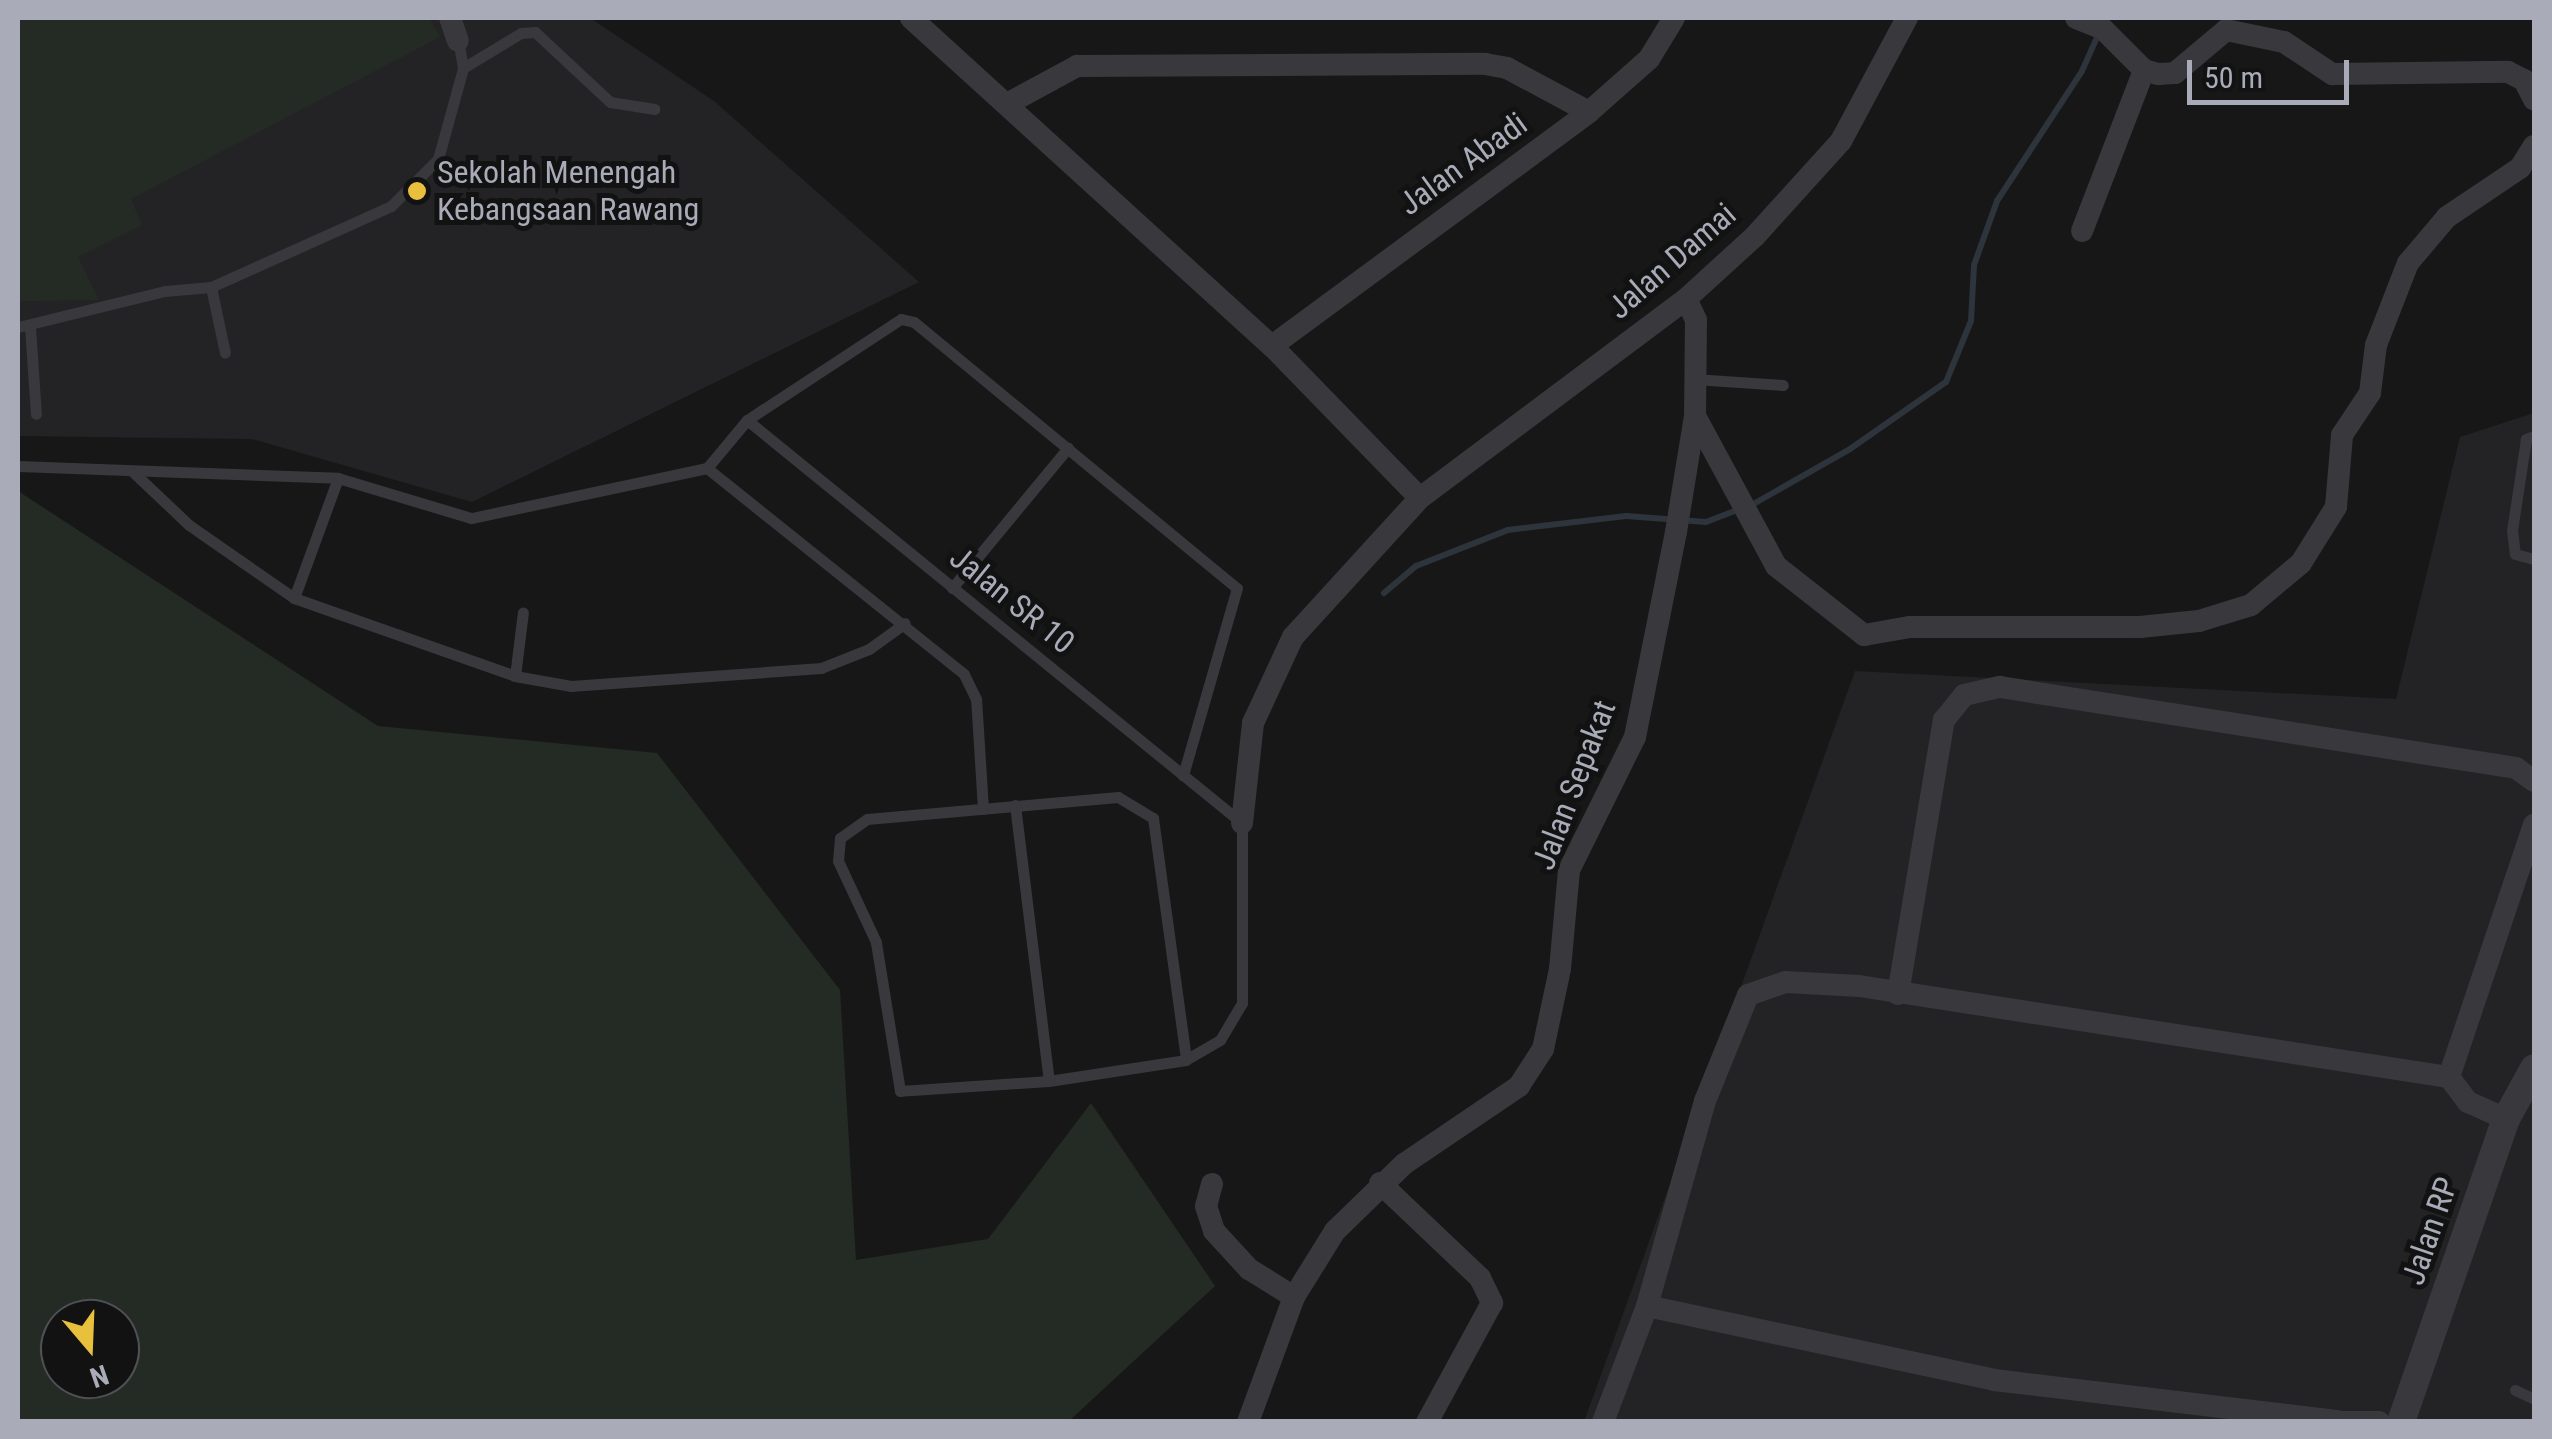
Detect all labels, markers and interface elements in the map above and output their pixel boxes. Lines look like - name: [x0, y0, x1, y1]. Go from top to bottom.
- scale bar: [2192, 40, 2354, 102]
- text: 50 m: [2204, 60, 2263, 95]
- street label: Jalan Abadi: [1391, 105, 1535, 223]
- place label: Sekolah Menengah Kebangsaan Rawang: [437, 154, 699, 229]
- marker: Sekolah Menengah Kebangsaan Rawang: [406, 180, 428, 202]
- street label: Jalan Damai: [1600, 195, 1744, 327]
- street label: Jalan SR 10: [942, 538, 1082, 662]
- street label: Jalan Sepakat: [1524, 695, 1624, 875]
- street label: Jalan RP: [2394, 1172, 2466, 1290]
- north arrow: [40, 1299, 140, 1399]
- text: N: [86, 1358, 113, 1394]

